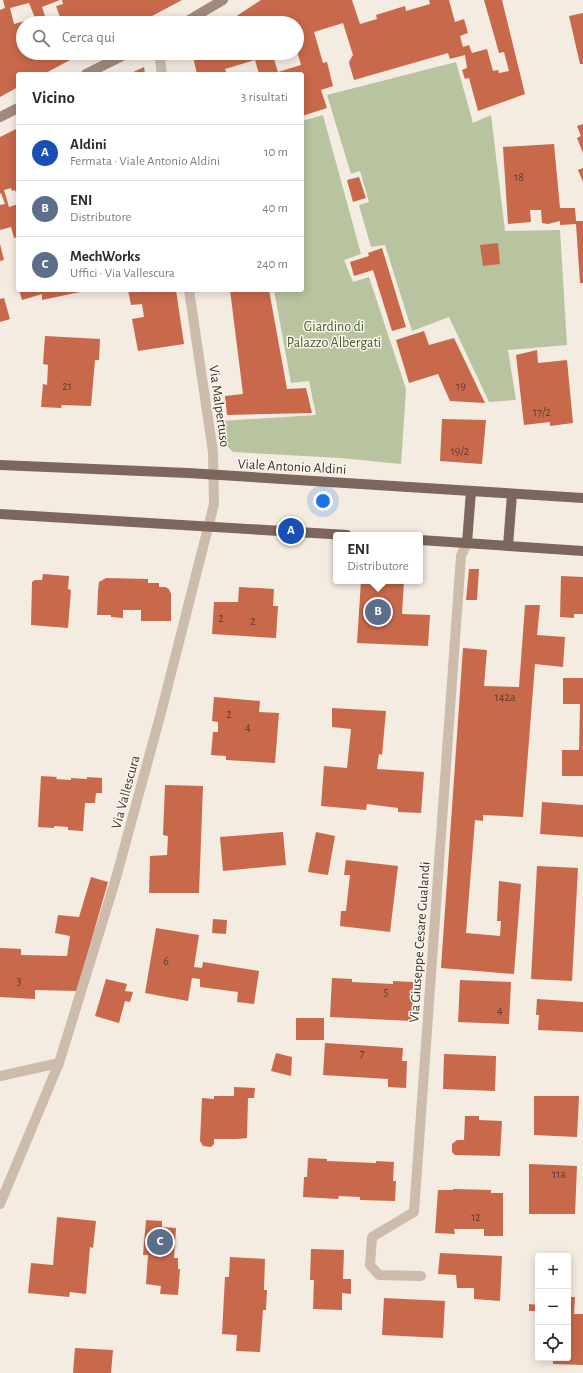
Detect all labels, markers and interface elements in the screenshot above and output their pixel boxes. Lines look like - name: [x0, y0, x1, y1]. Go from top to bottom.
- search box: [16, 16, 304, 60]
- icon: search: [30, 27, 52, 49]
- text: Cerca qui: [62, 30, 115, 45]
- text: Vicino: [32, 89, 75, 106]
- text: 3 risultati: [241, 91, 288, 104]
- text: Aldini: [70, 137, 107, 152]
- text: A: [41, 146, 49, 159]
- text: 10 m: [264, 146, 288, 159]
- text: Fermata · Viale Antonio Aldini: [70, 155, 220, 168]
- house number: 18: [514, 171, 524, 183]
- text: ENI: [70, 193, 93, 208]
- text: B: [41, 202, 49, 215]
- text: 40 m: [262, 202, 288, 215]
- text: Distributore: [70, 211, 132, 224]
- text: MechWorks: [70, 249, 140, 264]
- text: C: [42, 258, 48, 271]
- text: 240 m: [256, 258, 288, 271]
- text: Uffici · Via Vallescura: [70, 267, 175, 280]
- park label: Giardino di Palazzo Albergati: [287, 320, 381, 350]
- street label: Via Malpertuso: [206, 364, 232, 448]
- house number: 21: [62, 380, 72, 392]
- house number: 19: [456, 380, 466, 392]
- house number: 17/2: [533, 406, 552, 418]
- house number: 19/2: [451, 445, 470, 457]
- street label: Viale Antonio Aldini: [237, 457, 347, 477]
- your location: [313, 491, 333, 511]
- pin: A: [278, 516, 304, 546]
- popup: [333, 532, 423, 584]
- text: ENI: [347, 542, 370, 557]
- text: Distributore: [347, 560, 409, 573]
- pin: B: [365, 597, 391, 627]
- house number: 2: [218, 612, 224, 624]
- house number: 2: [250, 615, 256, 627]
- house number: 142a: [495, 691, 516, 703]
- house number: 2: [226, 708, 232, 720]
- house number: 4: [245, 721, 251, 733]
- street label: Via Vallescura: [109, 753, 143, 831]
- street label: Via Giuseppe Cesare Gualandi: [407, 861, 433, 1023]
- house number: 6: [163, 955, 169, 967]
- house number: 3: [17, 975, 22, 987]
- house number: 5: [383, 986, 389, 998]
- house number: 4: [497, 1004, 503, 1016]
- house number: 7: [359, 1047, 365, 1059]
- house number: 11a: [552, 1168, 566, 1180]
- house number: 12: [471, 1211, 481, 1223]
- pin: C: [147, 1227, 173, 1257]
- map controls: [535, 1253, 571, 1361]
- button: +: [535, 1253, 571, 1289]
- button: −: [535, 1289, 571, 1325]
- button: locate: [535, 1325, 571, 1361]

